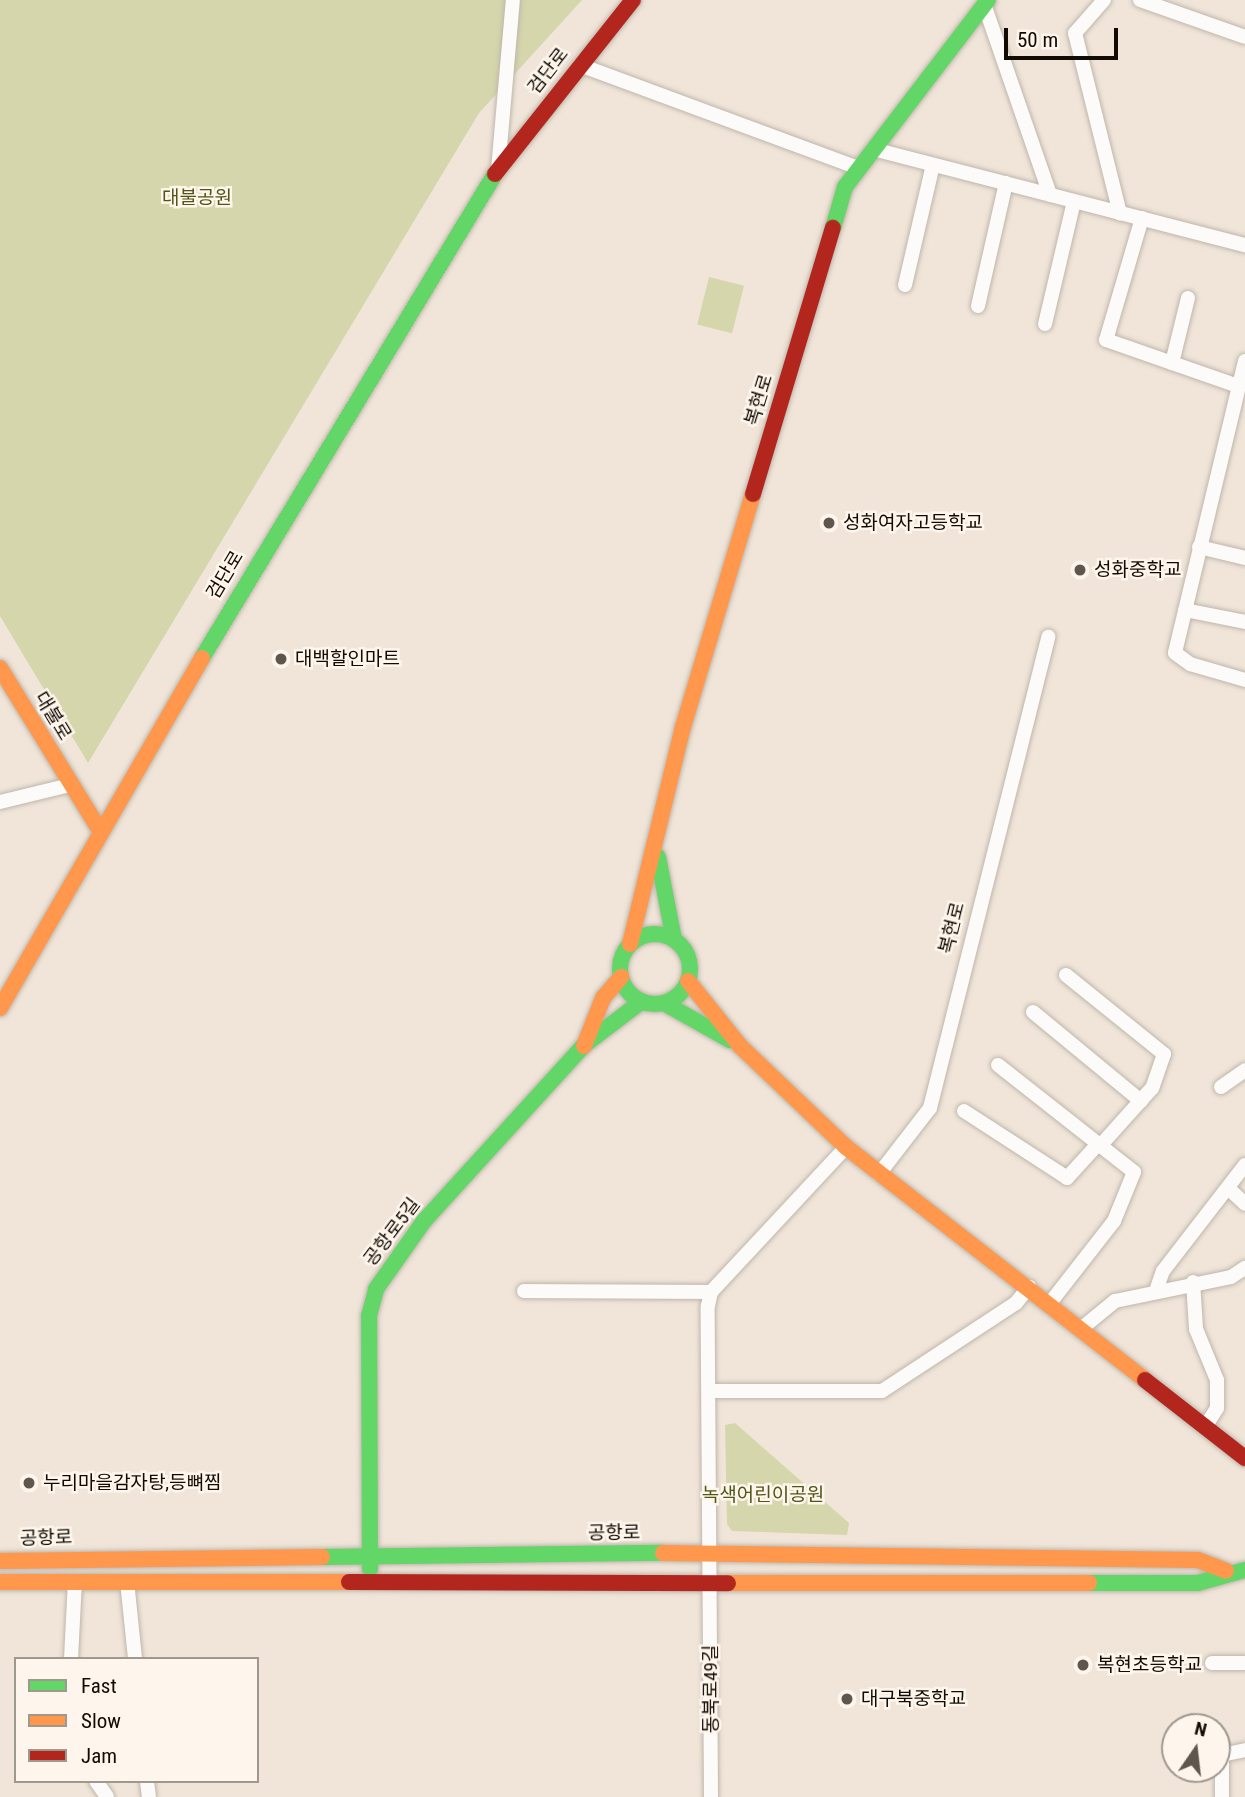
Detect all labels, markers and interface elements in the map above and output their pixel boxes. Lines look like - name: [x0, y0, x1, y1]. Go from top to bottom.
- scale bar: [1007, 14, 1121, 58]
- text: 50 m: [1017, 28, 1058, 52]
- street label: 검단로: [523, 43, 573, 99]
- park label: 대불공원: [162, 187, 232, 209]
- street label: 복현로: [740, 372, 778, 428]
- place label: 성화여자고등학교: [843, 512, 983, 534]
- marker: 성화여자고등학교: [821, 515, 837, 531]
- street label: 검단로: [202, 547, 248, 603]
- place label: 성화중학교: [1094, 559, 1181, 581]
- marker: 성화중학교: [1072, 562, 1088, 578]
- place label: 대백할인마트: [295, 648, 400, 670]
- marker: 대백할인마트: [273, 651, 289, 667]
- street label: 대불로: [30, 688, 76, 744]
- street label: 복현로: [935, 900, 969, 956]
- street label: 공항로5길: [359, 1193, 425, 1271]
- place label: 누리마을감자탕,등뼈찜: [43, 1472, 222, 1494]
- marker: 누리마을감자탕,등뼈찜: [21, 1475, 37, 1491]
- park label: 녹색어린이공원: [702, 1484, 824, 1506]
- street label: 공항로: [588, 1521, 640, 1545]
- street label: 공항로: [19, 1526, 73, 1550]
- street label: 동북로49길: [700, 1645, 722, 1733]
- place label: 복현초등학교: [1097, 1654, 1202, 1676]
- legend: [14, 1657, 259, 1783]
- marker: 복현초등학교: [1075, 1657, 1091, 1673]
- text: Fast: [81, 1674, 117, 1698]
- place label: 대구북중학교: [861, 1688, 966, 1710]
- marker: 대구북중학교: [839, 1691, 855, 1707]
- text: Slow: [81, 1709, 121, 1733]
- north arrow: [1161, 1713, 1231, 1783]
- text: N: [1192, 1717, 1209, 1742]
- text: Jam: [81, 1744, 117, 1768]

